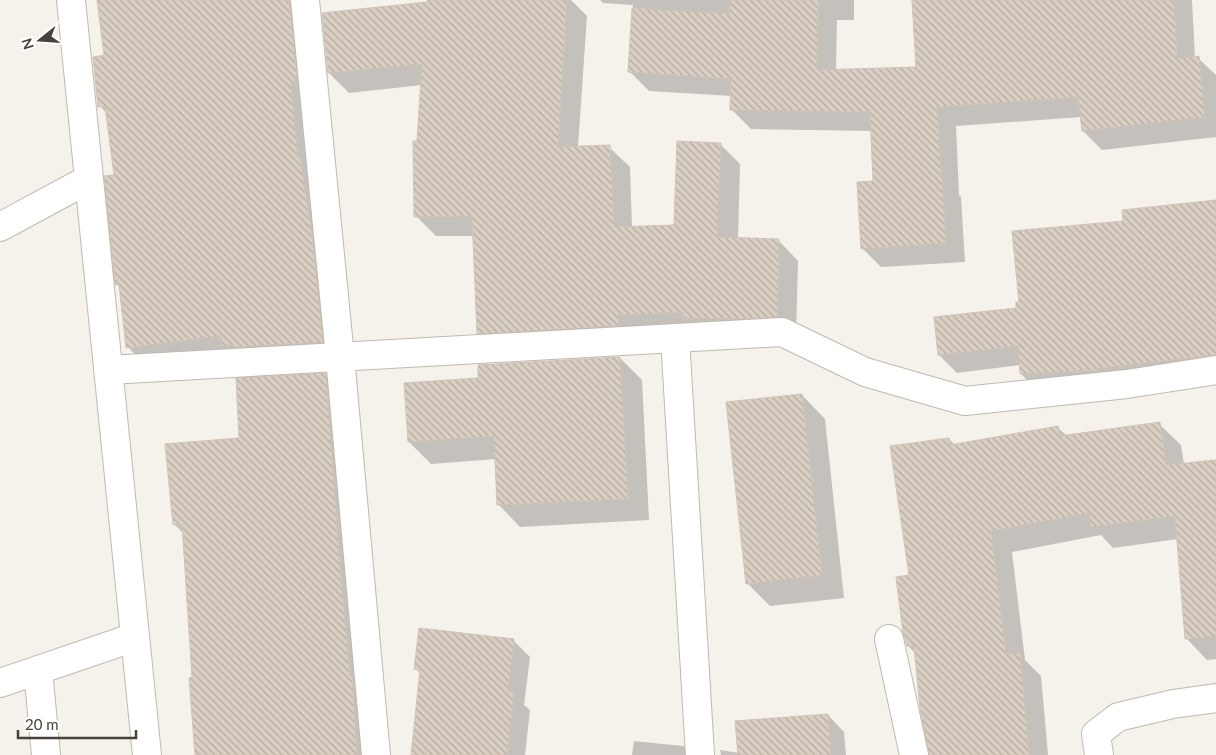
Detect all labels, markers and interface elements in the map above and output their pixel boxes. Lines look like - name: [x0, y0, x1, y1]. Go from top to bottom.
- north arrow: [15, 15, 65, 65]
- text: N: [17, 36, 37, 52]
- scale bar: [18, 708, 135, 740]
- text: 20 m: [25, 715, 59, 733]

